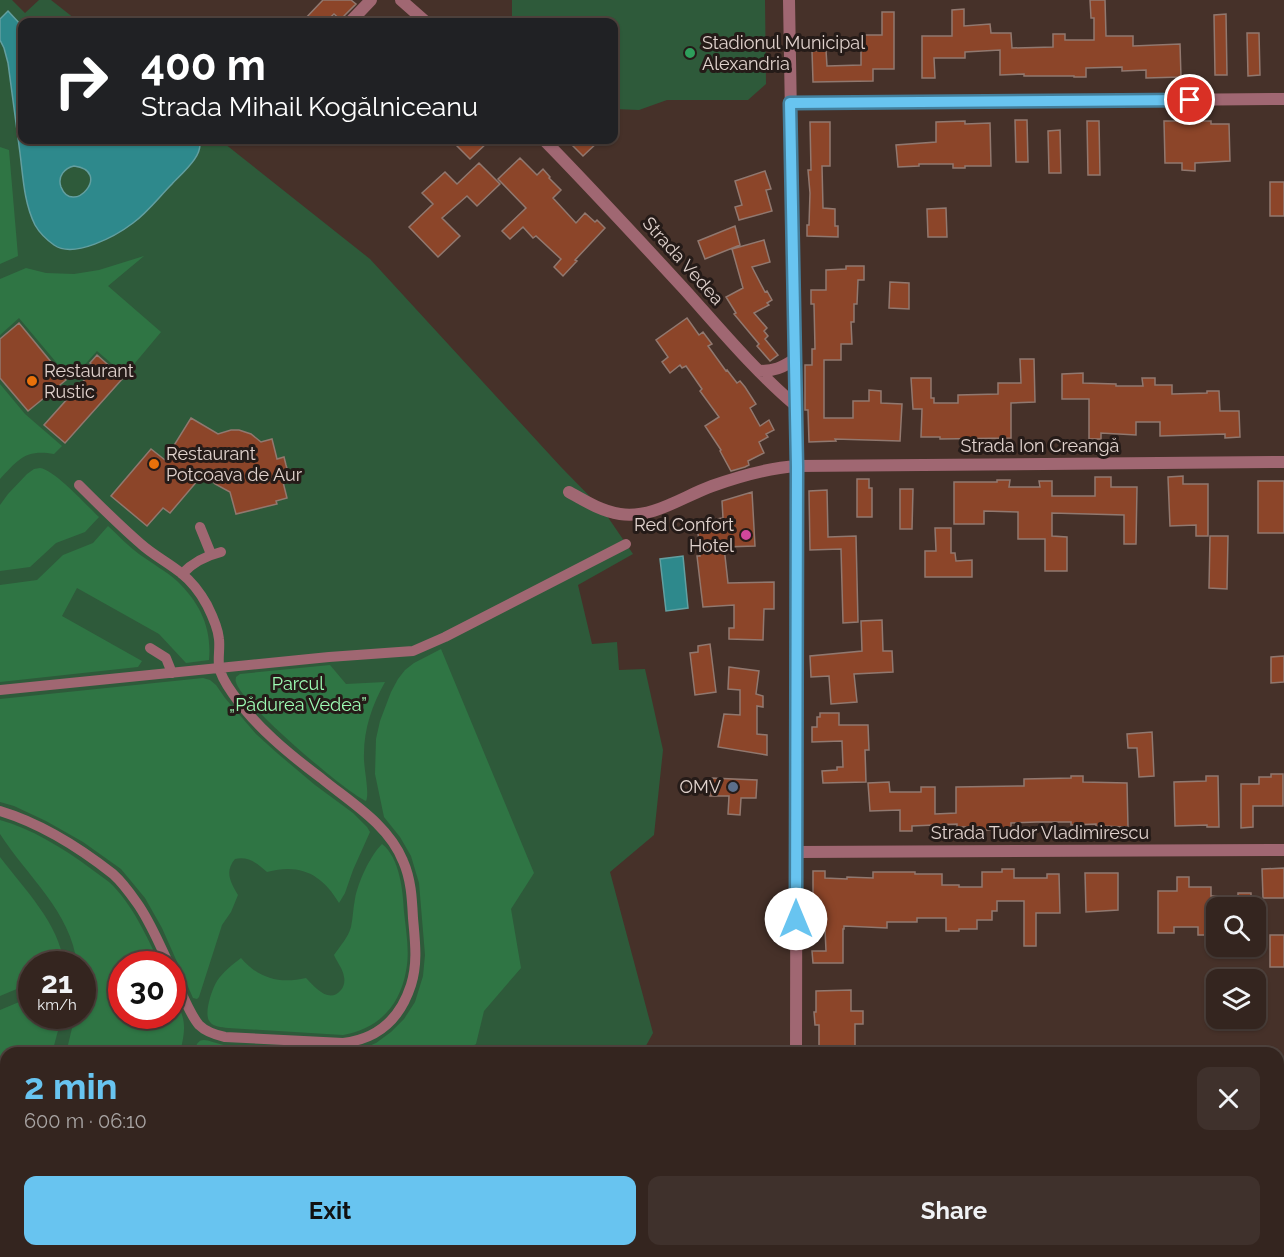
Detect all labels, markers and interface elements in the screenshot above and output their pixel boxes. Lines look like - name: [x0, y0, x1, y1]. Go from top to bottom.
- place label: Stadionul Municipal Alexandria: [702, 32, 865, 74]
- text: 400 m: [141, 41, 266, 90]
- icon: right: [42, 42, 120, 120]
- marker: Stadionul Municipal Alexandria: [683, 46, 697, 60]
- pin: [1164, 74, 1215, 125]
- icon: arrive: [1173, 83, 1206, 116]
- text: Strada Mihail Kogălniceanu: [141, 91, 478, 122]
- street label: Strada Vedea: [638, 212, 728, 309]
- place label: Restaurant Rustic: [44, 360, 134, 402]
- marker: Restaurant Rustic: [25, 374, 39, 388]
- street label: Strada Ion Creangă: [961, 435, 1119, 456]
- place label: Restaurant Potcoava de Aur: [166, 443, 303, 485]
- marker: Restaurant Potcoava de Aur: [147, 457, 161, 471]
- place label: Red Confort Hotel: [634, 514, 734, 556]
- marker: Red Confort Hotel: [739, 528, 753, 542]
- park label: Parcul „Pădurea Vedea”: [229, 673, 367, 715]
- place label: OMV: [679, 776, 721, 797]
- marker: OMV: [726, 780, 740, 794]
- street label: Strada Tudor Vladimirescu: [931, 822, 1149, 843]
- position arrow: [764, 887, 828, 951]
- map controls: [1206, 897, 1266, 1029]
- button: search: [1206, 897, 1266, 957]
- speed limit sign: 30: [108, 951, 186, 1029]
- text: 21: [41, 965, 73, 1000]
- button: layers: [1206, 969, 1266, 1029]
- text: km/h: [37, 996, 77, 1014]
- text: 2 min: [24, 1065, 117, 1107]
- button: close: [1197, 1067, 1260, 1130]
- text: 600 m · 06:10: [24, 1109, 147, 1133]
- button: Exit: [24, 1176, 636, 1245]
- button: Share: [648, 1176, 1260, 1245]

